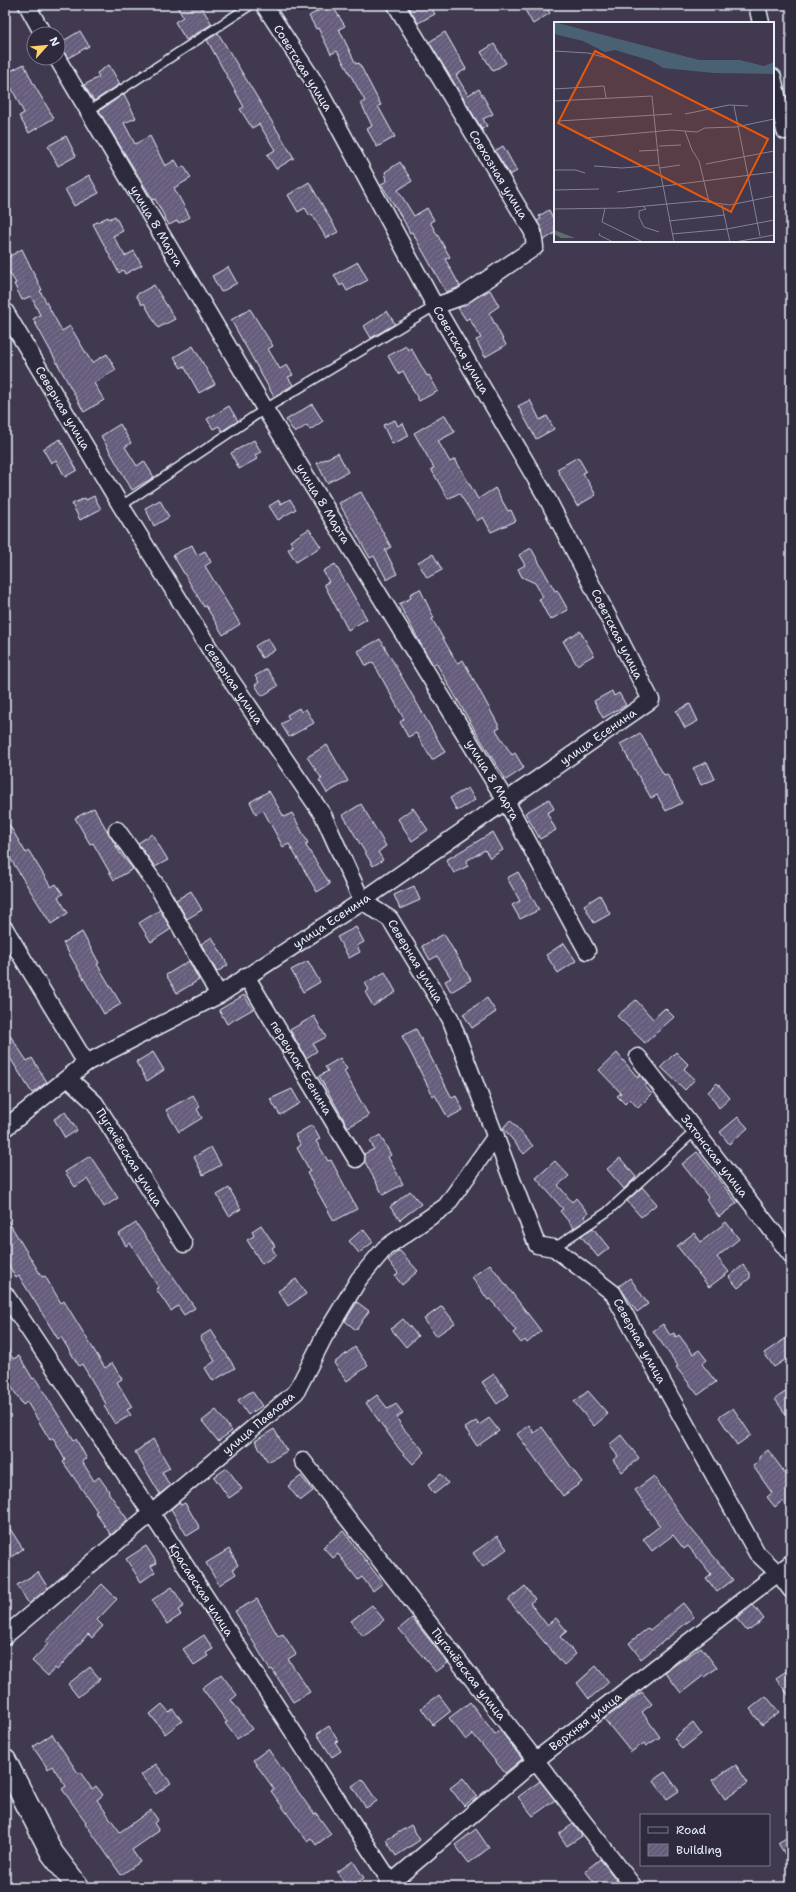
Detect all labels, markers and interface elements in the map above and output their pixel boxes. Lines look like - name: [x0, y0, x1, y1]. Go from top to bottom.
- street label: Советская улица: [270, 22, 336, 115]
- inset map: [554, 22, 774, 242]
- north arrow: [26, 26, 66, 66]
- text: N: [46, 34, 63, 49]
- street label: Совхозная улица: [465, 127, 532, 223]
- street label: улица 8 Марта: [126, 182, 187, 270]
- street label: Советская улица: [429, 303, 493, 397]
- street label: Северная улица: [32, 363, 94, 454]
- street label: улица 8 Марта: [292, 460, 354, 547]
- street label: Советская улица: [587, 586, 647, 682]
- street label: Северная улица: [200, 640, 267, 728]
- street label: улица Есенина: [557, 704, 640, 769]
- street label: улица 8 Марта: [462, 736, 523, 823]
- street label: улица Есенина: [290, 889, 374, 952]
- street label: Северная улица: [384, 916, 447, 1006]
- street label: переулок Есенина: [267, 1018, 336, 1118]
- street label: Пугачёвская улица: [92, 1105, 166, 1210]
- street label: Затонская улица: [677, 1111, 752, 1201]
- street label: Северная улица: [610, 1295, 670, 1387]
- street label: улица Павлова: [219, 1388, 299, 1458]
- street label: Красавская улица: [165, 1540, 237, 1640]
- street label: Пугачёвская улица: [428, 1625, 510, 1724]
- street label: Верхняя улица: [546, 1688, 625, 1755]
- legend: [640, 1814, 770, 1866]
- text: Road: [676, 1822, 707, 1838]
- text: Building: [676, 1842, 722, 1858]

